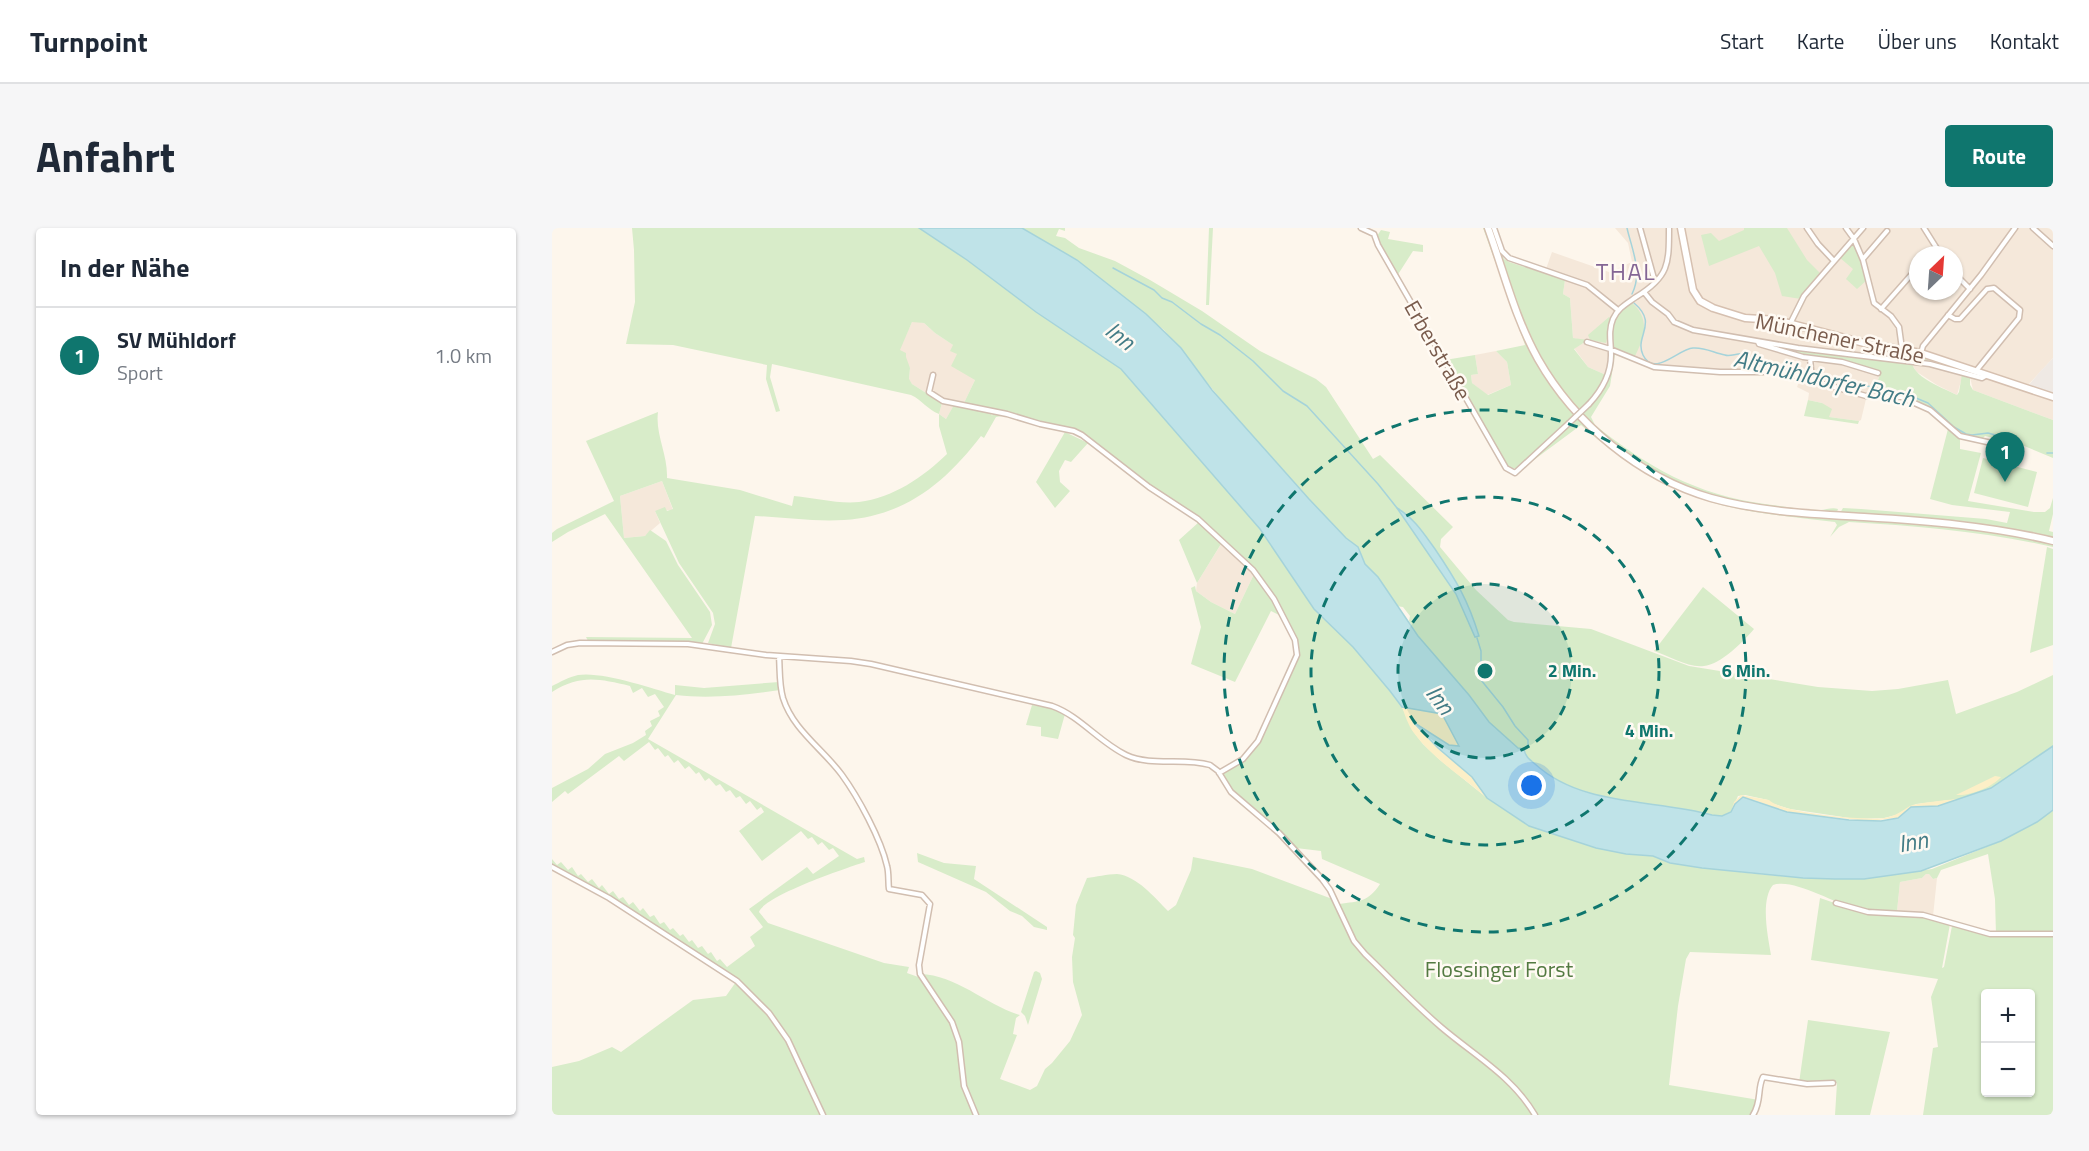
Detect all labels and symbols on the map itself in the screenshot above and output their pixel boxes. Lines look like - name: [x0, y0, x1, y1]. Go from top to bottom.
- north arrow: [1909, 246, 1963, 300]
- district label: THAL: [1596, 253, 1656, 289]
- street label: Erberstraße: [1396, 294, 1480, 406]
- street label: Münchener Straße: [1752, 304, 1928, 372]
- water label: Inn: [1098, 312, 1144, 359]
- water label: Altmühldorfer Bach: [1731, 340, 1919, 416]
- pin: 1: [1986, 432, 2024, 482]
- text: 2 Min.: [1548, 657, 1596, 684]
- text: 6 Min.: [1722, 657, 1770, 684]
- centre of rings: [1475, 661, 1495, 681]
- water label: Inn: [1418, 677, 1465, 723]
- text: 4 Min.: [1625, 717, 1673, 744]
- your location: [1517, 771, 1546, 800]
- water label: Inn: [1895, 821, 1931, 861]
- park label: Flossinger Forst: [1425, 952, 1574, 986]

